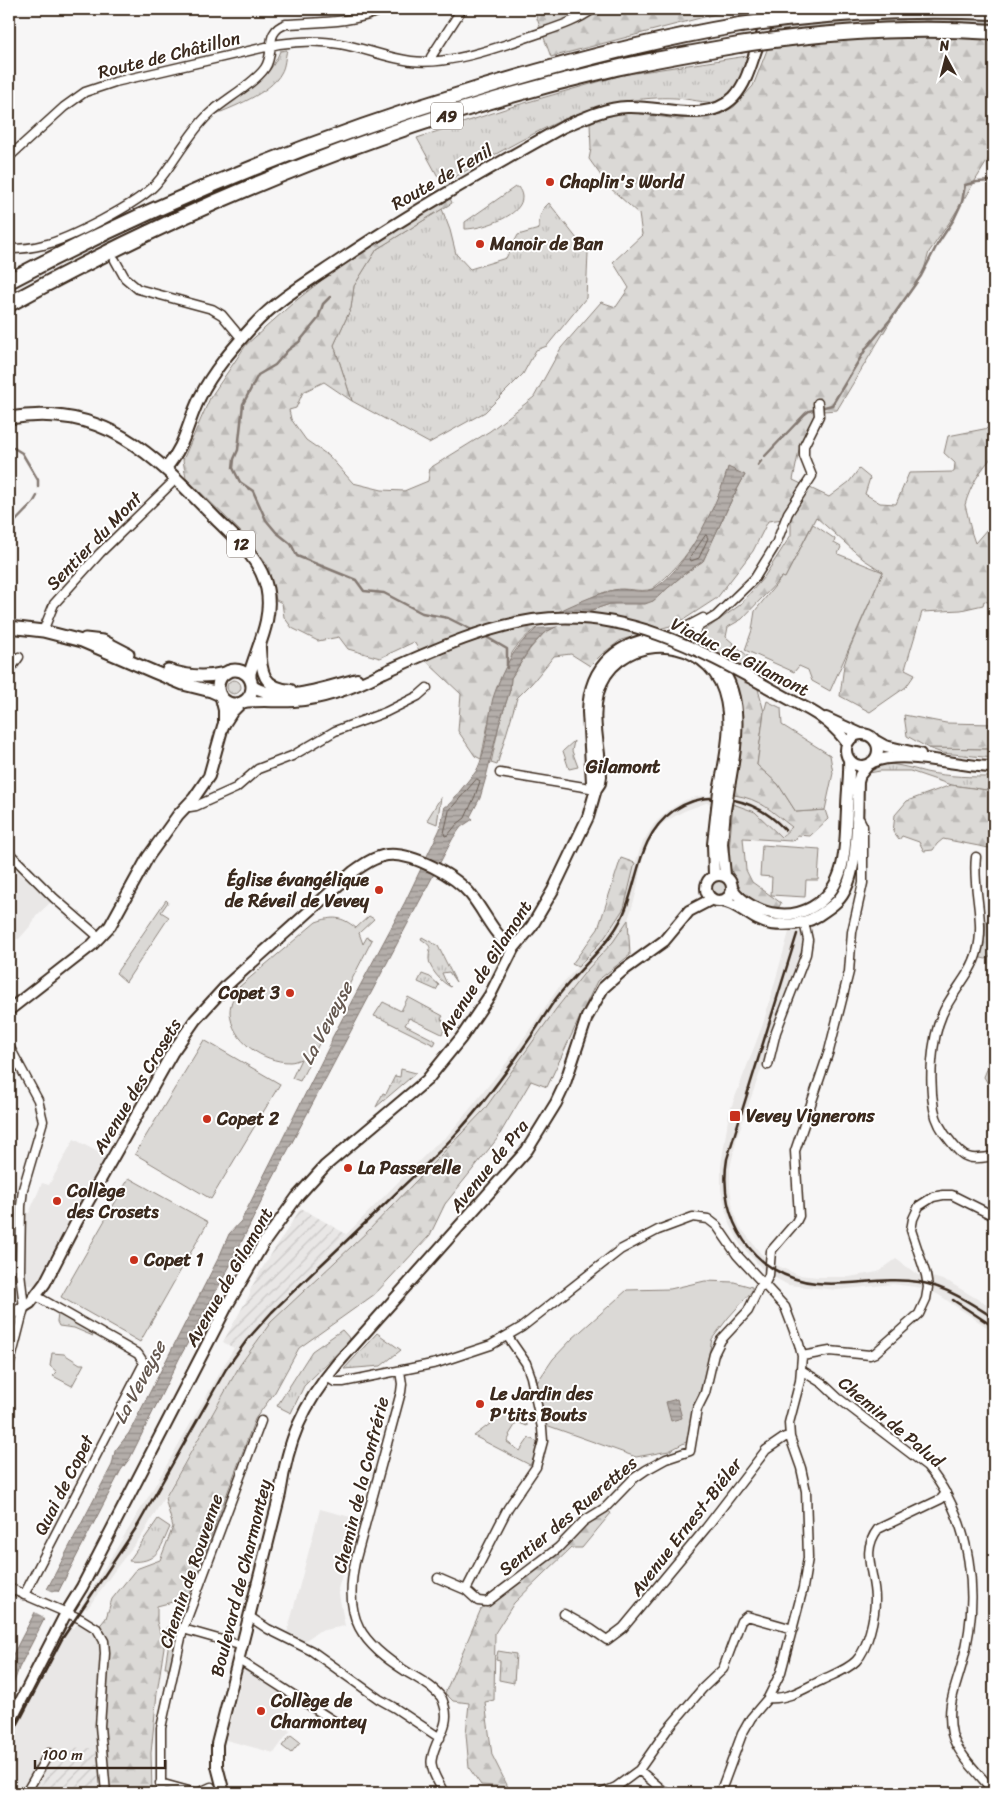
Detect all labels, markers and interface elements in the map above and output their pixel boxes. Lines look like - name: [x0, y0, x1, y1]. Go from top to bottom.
- street label: Route de Châtillon: [94, 22, 244, 88]
- north arrow: [920, 32, 970, 82]
- text: N: [937, 33, 951, 59]
- road number: A9: [431, 102, 463, 130]
- street label: Route de Fenil: [385, 134, 500, 219]
- place label: Chaplin's World: [559, 166, 685, 198]
- marker: Chaplin's World: [544, 176, 556, 188]
- place label: Manoir de Ban: [489, 228, 603, 260]
- marker: Manoir de Ban: [474, 238, 486, 250]
- street label: Sentier du Mont: [38, 483, 151, 598]
- road number: 12: [227, 530, 255, 558]
- street label: Viaduc de Gilamont: [665, 608, 815, 706]
- district label: Gilamont: [585, 750, 661, 783]
- place label: Église évangélique de Réveil de Vevey: [225, 864, 370, 917]
- marker: Église évangélique de Réveil de Vevey: [373, 884, 385, 896]
- street label: Avenue de Gilamont: [428, 894, 541, 1043]
- water label: La Veveyse: [291, 974, 363, 1071]
- place label: Copet 3: [217, 977, 280, 1009]
- marker: Copet 3: [284, 987, 296, 999]
- street label: Avenue des Crosets: [83, 1011, 191, 1161]
- place label: Vevey Vignerons: [746, 1100, 875, 1132]
- place label: Copet 2: [216, 1103, 280, 1135]
- marker: Vevey Vignerons: [728, 1109, 742, 1123]
- street label: Avenue de Pra: [440, 1111, 538, 1221]
- marker: Copet 2: [201, 1113, 213, 1125]
- place label: La Passerelle: [358, 1152, 462, 1184]
- marker: La Passerelle: [342, 1162, 354, 1174]
- place label: Collège des Crosets: [66, 1175, 159, 1228]
- marker: Collège des Crosets: [51, 1195, 63, 1207]
- street label: Avenue de Gilamont: [176, 1201, 282, 1354]
- place label: Copet 1: [143, 1244, 204, 1276]
- marker: Copet 1: [128, 1254, 140, 1266]
- water label: La Veveyse: [104, 1333, 176, 1430]
- street label: Chemin de Palud: [831, 1368, 952, 1477]
- place label: Le Jardin des P'tits Bouts: [490, 1378, 594, 1431]
- street label: Chemin de la Confrérie: [324, 1393, 398, 1577]
- marker: Le Jardin des P'tits Bouts: [474, 1398, 486, 1410]
- street label: Quai de Copet: [25, 1428, 103, 1541]
- street label: Sentier des Ruerettes: [491, 1447, 645, 1584]
- street label: Avenue Ernest-Biéler: [621, 1449, 752, 1604]
- street label: Boulevard de Charmontey: [201, 1475, 281, 1680]
- street label: Chemin de Rouvenne: [150, 1489, 232, 1653]
- place label: Collège de Charmontey: [270, 1685, 367, 1738]
- marker: Collège de Charmontey: [255, 1705, 267, 1717]
- scale bar: [35, 1737, 165, 1769]
- text: 100 m: [42, 1742, 83, 1768]

